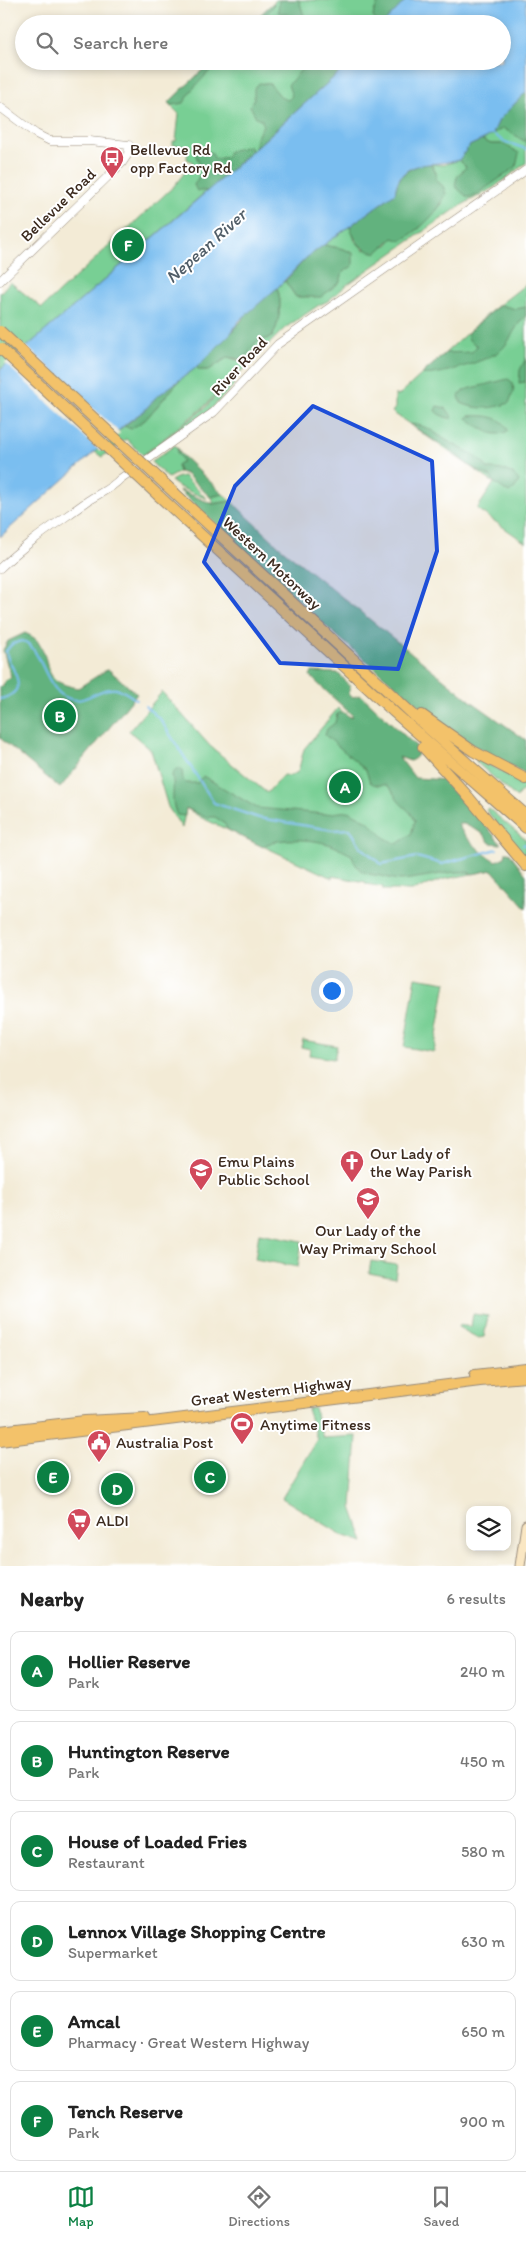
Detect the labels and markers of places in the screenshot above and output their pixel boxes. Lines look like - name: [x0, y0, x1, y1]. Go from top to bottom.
- place label: Bellevue Rd opp Factory Rd: [130, 140, 232, 177]
- bus stop icon: Bellevue Rd opp Factory Rd: [99, 145, 125, 179]
- pin: F: [112, 226, 144, 264]
- pin: B: [44, 697, 76, 735]
- pin: A: [329, 768, 361, 806]
- place label: Our Lady of the Way Parish: [370, 1144, 472, 1181]
- church icon: Our Lady of the Way Parish: [339, 1149, 365, 1183]
- place label: Emu Plains Public School: [218, 1152, 310, 1189]
- school or university icon: Emu Plains Public School: [188, 1157, 214, 1191]
- school or university icon: Our Lady of the Way Primary School: [355, 1186, 381, 1220]
- place label: Our Lady of the Way Primary School: [300, 1221, 437, 1258]
- sports icon: Anytime Fitness: [229, 1411, 255, 1445]
- place label: Anytime Fitness: [260, 1415, 371, 1434]
- public building icon: Australia Post: [86, 1429, 112, 1463]
- place label: Australia Post: [116, 1433, 213, 1452]
- pin: E: [37, 1458, 69, 1496]
- pin: C: [194, 1458, 226, 1496]
- pin: D: [101, 1470, 133, 1508]
- supermarket icon: ALDI: [66, 1507, 92, 1541]
- place label: ALDI: [96, 1511, 129, 1530]

